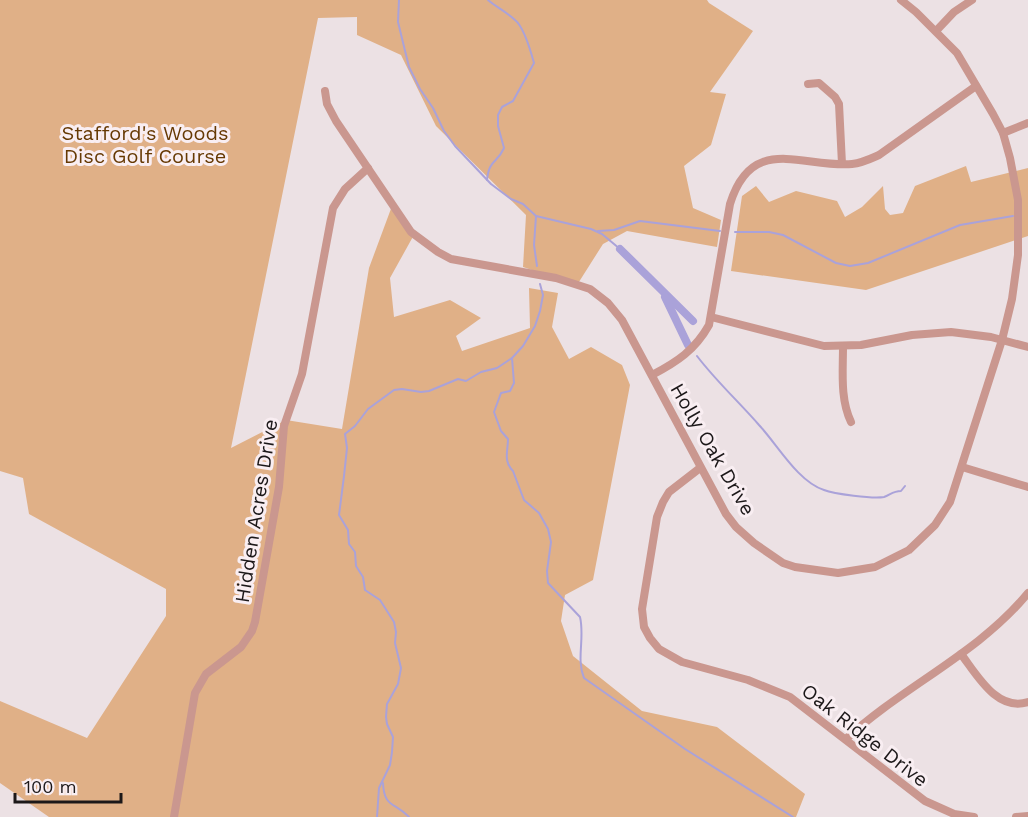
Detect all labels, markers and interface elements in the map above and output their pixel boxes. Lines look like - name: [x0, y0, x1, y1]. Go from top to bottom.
- park label: Stafford's Woods Disc Golf Course: [61, 121, 229, 168]
- street label: Holly Oak Drive: [665, 379, 761, 519]
- street label: Hidden Acres Drive: [230, 417, 282, 605]
- street label: Oak Ridge Drive: [797, 678, 933, 792]
- scale bar: [15, 766, 122, 804]
- text: 100 m: [24, 776, 77, 797]

